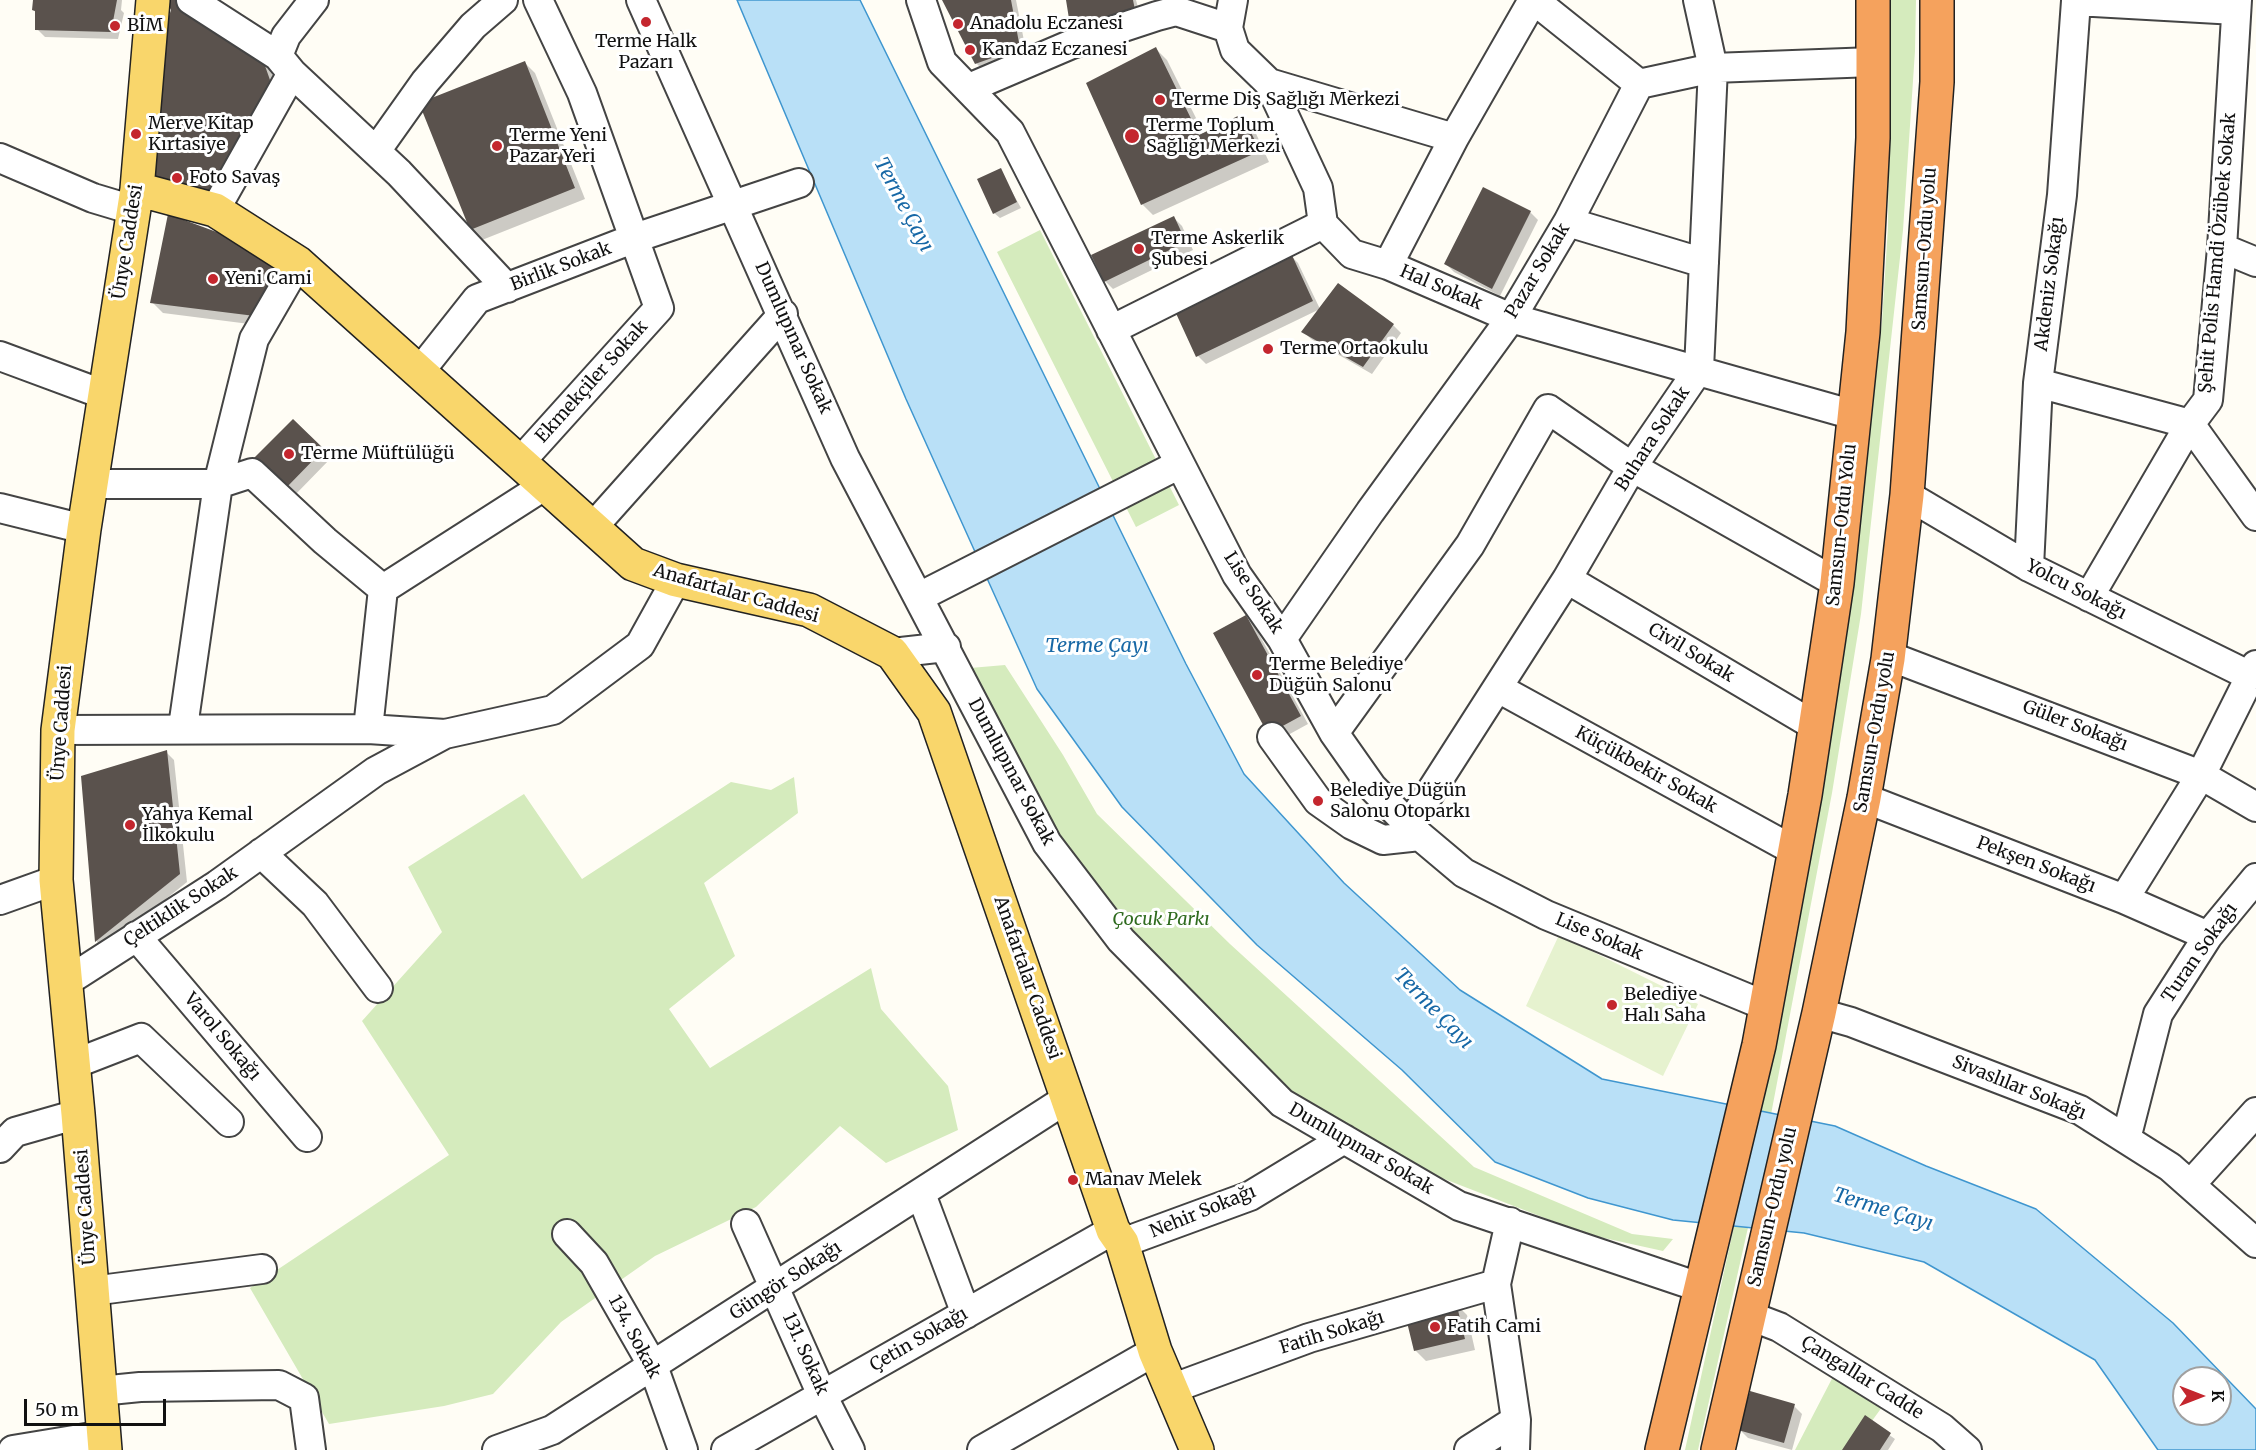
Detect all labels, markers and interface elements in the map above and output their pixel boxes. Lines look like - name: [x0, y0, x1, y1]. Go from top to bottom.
- place label: Anadolu Eczanesi: [970, 13, 1123, 35]
- place label: BİM: [127, 15, 163, 37]
- marker: Terme Halk Pazarı: [639, 15, 653, 29]
- marker: Anadolu Eczanesi: [951, 17, 965, 31]
- marker: BİM: [108, 19, 122, 33]
- place label: Terme Halk Pazarı: [595, 31, 697, 74]
- place label: Kandaz Eczanesi: [982, 39, 1128, 61]
- marker: Kandaz Eczanesi: [963, 43, 977, 57]
- place label: Terme Diş Sağlığı Merkezi: [1172, 89, 1400, 111]
- marker: Terme Diş Sağlığı Merkezi: [1153, 93, 1167, 107]
- street label: Şehit Polis Hamdi Özübek Sokak: [2195, 112, 2241, 394]
- place label: Merve Kitap Kırtasiye: [148, 113, 254, 156]
- place label: Terme Toplum Sağlığı Merkezi: [1146, 115, 1281, 158]
- place label: Terme Yeni Pazar Yeri: [509, 125, 607, 168]
- marker: Merve Kitap Kırtasiye: [129, 127, 143, 141]
- marker: Terme Toplum Sağlığı Merkezi: [1123, 127, 1141, 145]
- marker: Terme Yeni Pazar Yeri: [490, 139, 504, 153]
- water label: Terme Çayı: [868, 154, 938, 256]
- place label: Foto Savaş: [189, 167, 280, 189]
- street label: Samsun-Ordu yolu: [1909, 167, 1941, 331]
- marker: Foto Savaş: [170, 171, 184, 185]
- street label: Ünye Caddesi: [108, 183, 148, 301]
- street label: Akdeniz Sokağı: [2031, 216, 2069, 352]
- street label: Pazar Sokak: [1501, 220, 1575, 322]
- place label: Terme Askerlik Şubesi: [1151, 228, 1284, 270]
- street label: Birlik Sokak: [508, 238, 614, 296]
- marker: Terme Askerlik Şubesi: [1132, 242, 1146, 256]
- street label: Dumlupınar Sokak: [750, 259, 836, 417]
- street label: Hal Sokak: [1396, 261, 1486, 315]
- place label: Yeni Cami: [225, 268, 312, 290]
- marker: Yeni Cami: [206, 272, 220, 286]
- street label: Ekmekçiler Sokak: [531, 316, 653, 448]
- place label: Terme Ortaokulu: [1280, 338, 1429, 360]
- marker: Terme Ortaokulu: [1261, 342, 1275, 356]
- street label: Buhara Sokak: [1611, 383, 1695, 495]
- place label: Terme Müftülüğü: [301, 443, 455, 465]
- street label: Samsun-Ordu Yolu: [1823, 443, 1861, 607]
- marker: Terme Müftülüğü: [282, 447, 296, 461]
- street label: Lise Sokak: [1219, 548, 1287, 638]
- street label: Yolcu Sokağı: [2022, 555, 2130, 625]
- street label: Anafartalar Caddesi: [651, 560, 821, 628]
- street label: Civil Sokak: [1644, 619, 1738, 687]
- water label: Terme Çayı: [1045, 634, 1149, 658]
- street label: Samsun-Ordu yolu: [1850, 650, 1900, 814]
- place label: Terme Belediye Düğün Salonu: [1269, 654, 1403, 696]
- street label: Ünye Caddesi: [47, 664, 77, 782]
- marker: Terme Belediye Düğün Salonu: [1250, 668, 1264, 682]
- street label: Dumlupınar Sokak: [963, 695, 1059, 849]
- street label: Güler Sokağı: [2019, 696, 2131, 756]
- street label: Küçükbekir Sokak: [1571, 722, 1721, 818]
- place label: Belediye Düğün Salonu Otoparkı: [1330, 780, 1470, 822]
- marker: Belediye Düğün Salonu Otoparkı: [1311, 794, 1325, 808]
- place label: Yahya Kemal İlkokulu: [142, 804, 253, 846]
- marker: Yahya Kemal İlkokulu: [123, 818, 137, 832]
- street label: Pekşen Sokağı: [1973, 832, 2099, 898]
- street label: Çeltiklik Sokak: [120, 862, 242, 952]
- street label: Anafartalar Caddesi: [989, 894, 1065, 1062]
- street label: Turan Sokağı: [2158, 899, 2242, 1007]
- park label: Çocuk Parkı: [1112, 909, 1210, 931]
- street label: Lise Sokak: [1552, 909, 1646, 965]
- water label: Terme Çayı: [1388, 964, 1478, 1054]
- place label: Belediye Halı Saha: [1624, 984, 1706, 1026]
- street label: Varol Sokağı: [179, 989, 265, 1085]
- marker: Belediye Halı Saha: [1605, 998, 1619, 1012]
- street label: Sivaslılar Sokağı: [1949, 1051, 2089, 1125]
- street label: Dumlupınar Sokak: [1285, 1099, 1437, 1199]
- street label: Samsun-Ordu yolu: [1744, 1125, 1802, 1289]
- street label: Ünye Caddesi: [71, 1148, 101, 1266]
- place label: Manav Melek: [1085, 1169, 1202, 1191]
- marker: Manav Melek: [1066, 1173, 1080, 1187]
- street label: Nehir Sokağı: [1147, 1181, 1259, 1243]
- water label: Terme Çayı: [1830, 1183, 1936, 1237]
- street label: Güngör Sokağı: [726, 1237, 846, 1325]
- street label: 134. Sokak: [603, 1292, 665, 1382]
- street label: Çetin Sokağı: [866, 1303, 972, 1377]
- street label: Fatih Sokağı: [1277, 1307, 1387, 1359]
- street label: 131. Sokak: [777, 1310, 833, 1398]
- place label: Fatih Cami: [1447, 1316, 1541, 1338]
- marker: Fatih Cami: [1428, 1320, 1442, 1334]
- street label: Çangallar Cadde: [1797, 1332, 1927, 1424]
- north arrow: [2172, 1366, 2232, 1426]
- scale bar: [27, 1387, 170, 1425]
- text: K: [2208, 1390, 2228, 1402]
- text: 50 m: [35, 1398, 79, 1421]

